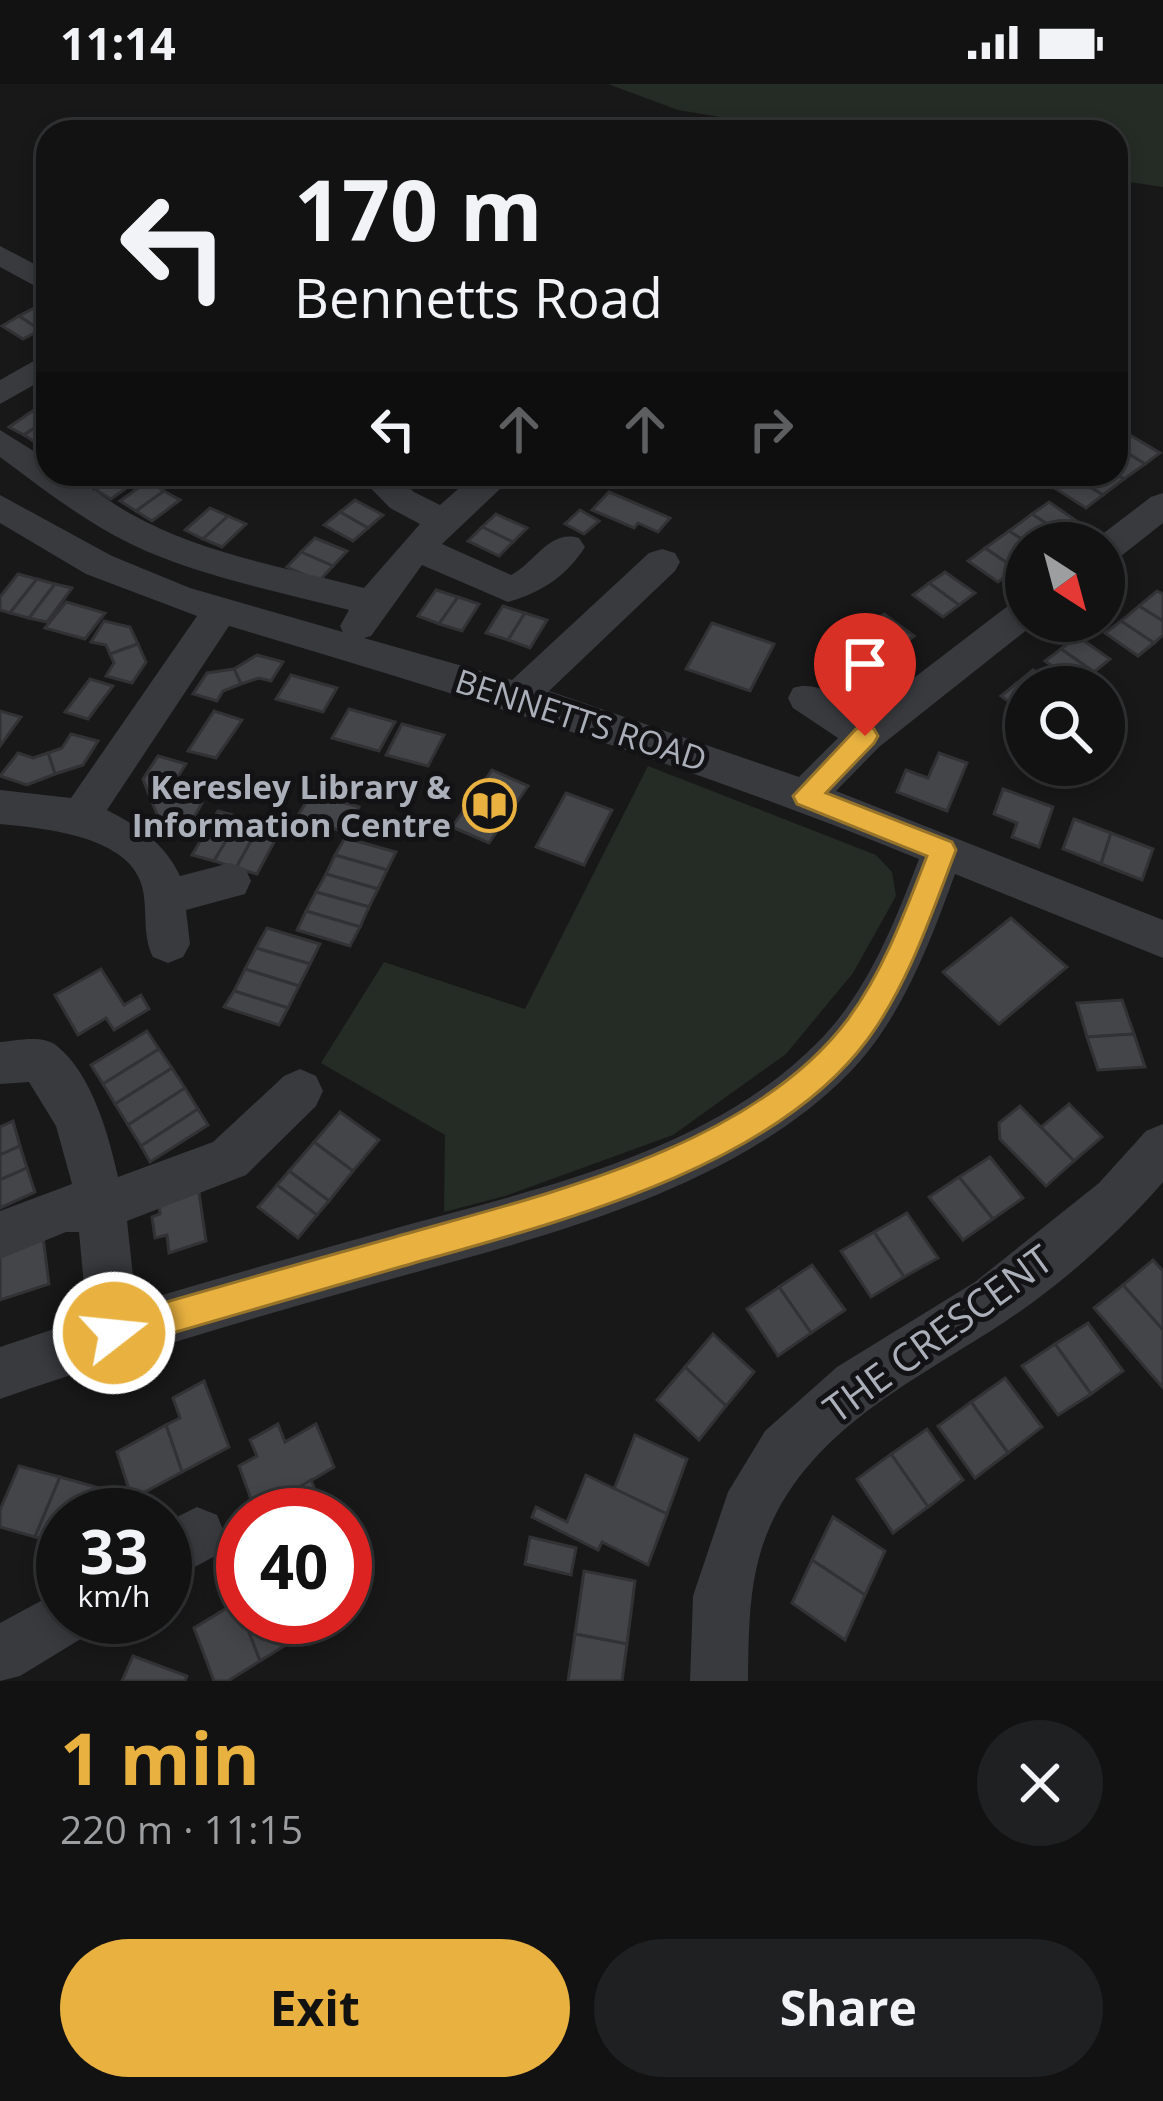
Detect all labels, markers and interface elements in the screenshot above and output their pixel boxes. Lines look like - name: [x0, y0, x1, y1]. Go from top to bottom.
- text: 11:14: [60, 12, 176, 73]
- text: 170 m: [294, 151, 542, 266]
- icon: left: [96, 168, 252, 324]
- text: Bennetts Road: [294, 260, 663, 334]
- icon: left: [360, 396, 426, 462]
- icon: ahead: [486, 396, 552, 462]
- icon: ahead: [612, 396, 678, 462]
- icon: right: [738, 396, 804, 462]
- north arrow: [1005, 522, 1125, 642]
- map controls: [1005, 522, 1125, 786]
- pin: [814, 613, 916, 736]
- icon: arrive: [832, 631, 898, 697]
- street label: BENNETTS ROAD: [450, 658, 712, 781]
- button: search: [1005, 666, 1125, 786]
- place label: Keresley Library & Information Centre: [132, 764, 451, 847]
- library icon: Keresley Library & Information Centre: [462, 778, 518, 834]
- street label: THE CRESCENT: [812, 1231, 1063, 1434]
- position arrow: [51, 1270, 177, 1396]
- speed limit sign: 40: [216, 1488, 372, 1644]
- text: 33: [80, 1510, 148, 1592]
- text: km/h: [78, 1575, 150, 1616]
- text: 1 min: [60, 1708, 260, 1806]
- button: close: [977, 1720, 1103, 1846]
- text: 220 m · 11:15: [60, 1802, 303, 1855]
- button: Exit: [60, 1939, 570, 2077]
- button: Share: [594, 1939, 1103, 2077]

